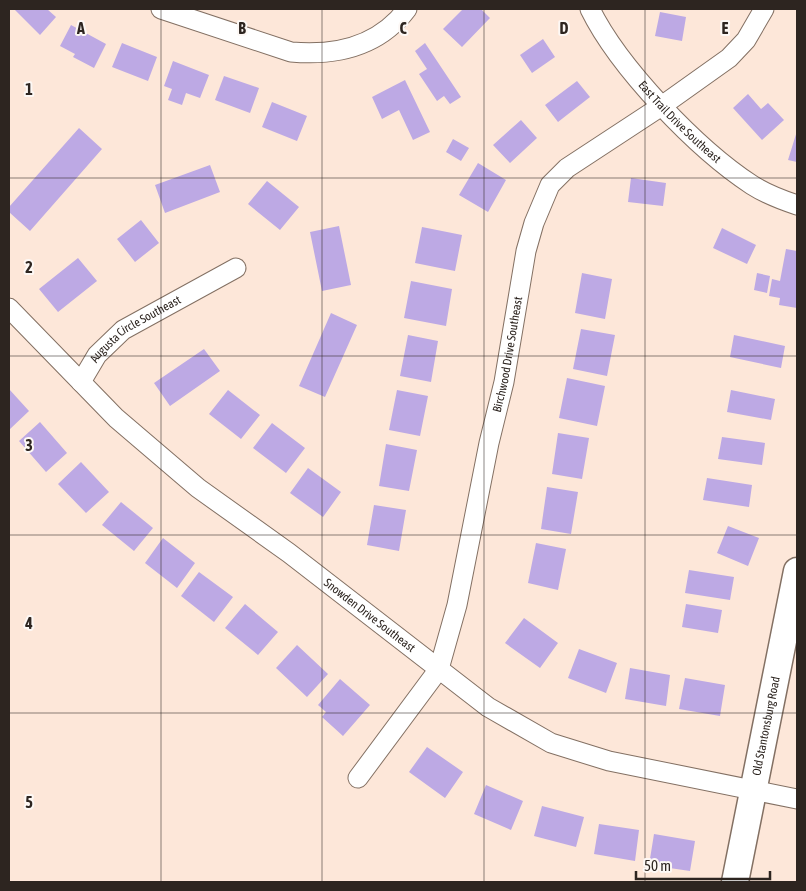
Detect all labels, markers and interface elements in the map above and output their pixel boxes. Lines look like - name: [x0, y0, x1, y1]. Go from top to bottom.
- text: A: [76, 19, 85, 37]
- text: B: [238, 19, 246, 37]
- text: C: [399, 19, 407, 37]
- text: D: [560, 19, 569, 37]
- text: E: [722, 19, 729, 37]
- street label: East Trail Drive Southeast: [635, 78, 724, 166]
- text: 1: [25, 80, 33, 98]
- text: 2: [25, 258, 33, 276]
- street label: Augusta Circle Southeast: [87, 292, 184, 365]
- street label: Birchwood Drive Southeast: [490, 295, 525, 414]
- text: 3: [25, 436, 33, 454]
- street label: Snowden Drive Southeast: [321, 576, 418, 655]
- text: 4: [24, 614, 33, 632]
- street label: Old Stantonsburg Road: [749, 675, 783, 777]
- text: 5: [25, 793, 33, 811]
- scale bar: [636, 848, 770, 880]
- text: 50 m: [644, 857, 671, 874]

